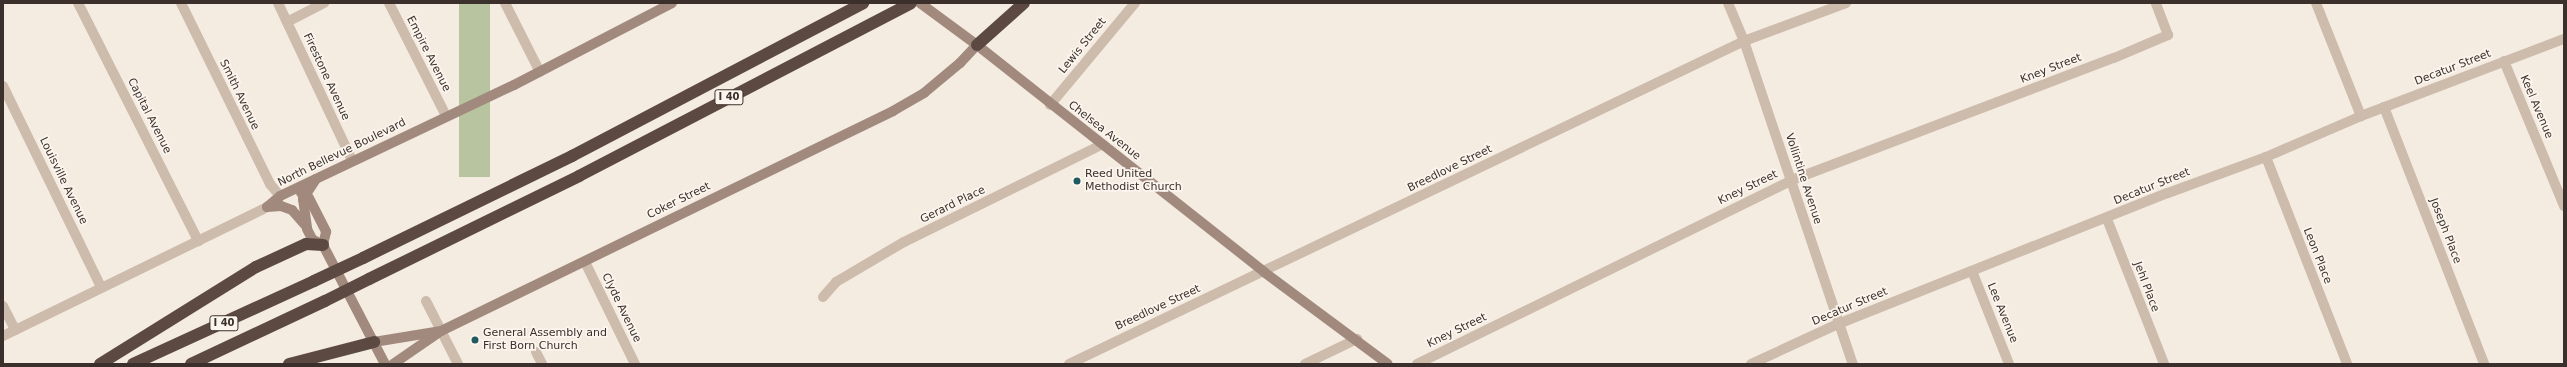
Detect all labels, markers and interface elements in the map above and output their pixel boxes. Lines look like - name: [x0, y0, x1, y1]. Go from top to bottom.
- street label: Empire Avenue: [403, 14, 453, 94]
- street label: Lewis Street: [1057, 16, 1109, 76]
- street label: Firestone Avenue: [300, 31, 352, 123]
- street label: Decatur Street: [2413, 47, 2493, 89]
- street label: Kney Street: [2019, 51, 2083, 87]
- street label: Smith Avenue: [216, 58, 262, 132]
- street label: Keel Avenue: [2517, 73, 2555, 141]
- street label: Capital Avenue: [124, 76, 174, 156]
- road number: I 40: [714, 89, 744, 105]
- street label: Chelsea Avenue: [1065, 99, 1143, 163]
- street label: North Bellevue Boulevard: [276, 116, 408, 190]
- street label: Vollintine Avenue: [1782, 132, 1824, 226]
- street label: Louisville Avenue: [36, 135, 90, 227]
- street label: Breedlove Street: [1406, 143, 1494, 195]
- street label: Decatur Street: [2112, 166, 2192, 208]
- place label: Reed United Methodist Church: [1085, 168, 1182, 194]
- street label: Kney Street: [1716, 168, 1780, 208]
- marker: Reed United Methodist Church: [1072, 176, 1082, 186]
- street label: Coker Street: [645, 180, 713, 222]
- street label: Gerard Place: [918, 184, 988, 226]
- street label: Joseph Place: [2426, 196, 2464, 266]
- street label: Leon Place: [2300, 226, 2334, 286]
- street label: Jehl Place: [2130, 260, 2162, 314]
- street label: Clyde Avenue: [599, 271, 643, 345]
- street label: Lee Avenue: [1984, 281, 2020, 345]
- street label: Breedlove Street: [1113, 283, 1203, 333]
- street label: Decatur Street: [1810, 285, 1890, 329]
- street label: Kney Street: [1425, 311, 1489, 351]
- road number: I 40: [209, 315, 239, 331]
- place label: General Assembly and First Born Church: [483, 327, 607, 353]
- marker: General Assembly and First Born Church: [470, 335, 480, 345]

